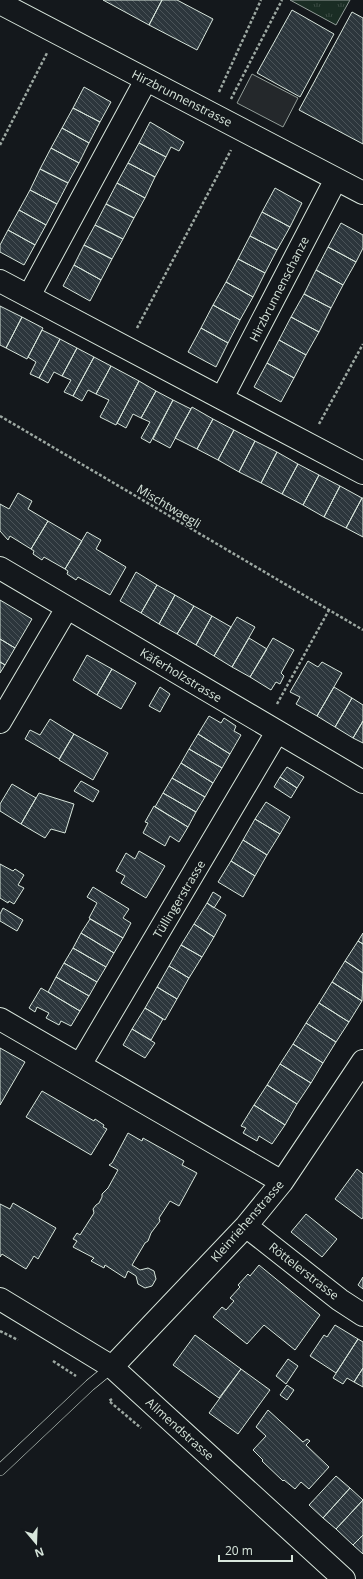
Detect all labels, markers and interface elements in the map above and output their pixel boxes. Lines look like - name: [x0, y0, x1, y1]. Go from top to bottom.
- street label: Hirzbrunnenstrasse: [129, 65, 235, 131]
- street label: Hirzbrunnenschanze: [245, 233, 313, 345]
- street label: Mischtwaegli: [134, 480, 204, 532]
- street label: Käferholzstrasse: [137, 644, 225, 706]
- street label: Tüllingerstrasse: [149, 857, 209, 941]
- street label: Kleinriehenstrasse: [207, 1176, 287, 1266]
- street label: Röttelerstrasse: [266, 1238, 343, 1304]
- street label: Allmendstrasse: [142, 1394, 218, 1464]
- north arrow: [16, 1523, 56, 1563]
- scale bar: [219, 1537, 292, 1563]
- text: 20 m: [225, 1542, 253, 1559]
- text: N: [33, 1544, 46, 1561]

